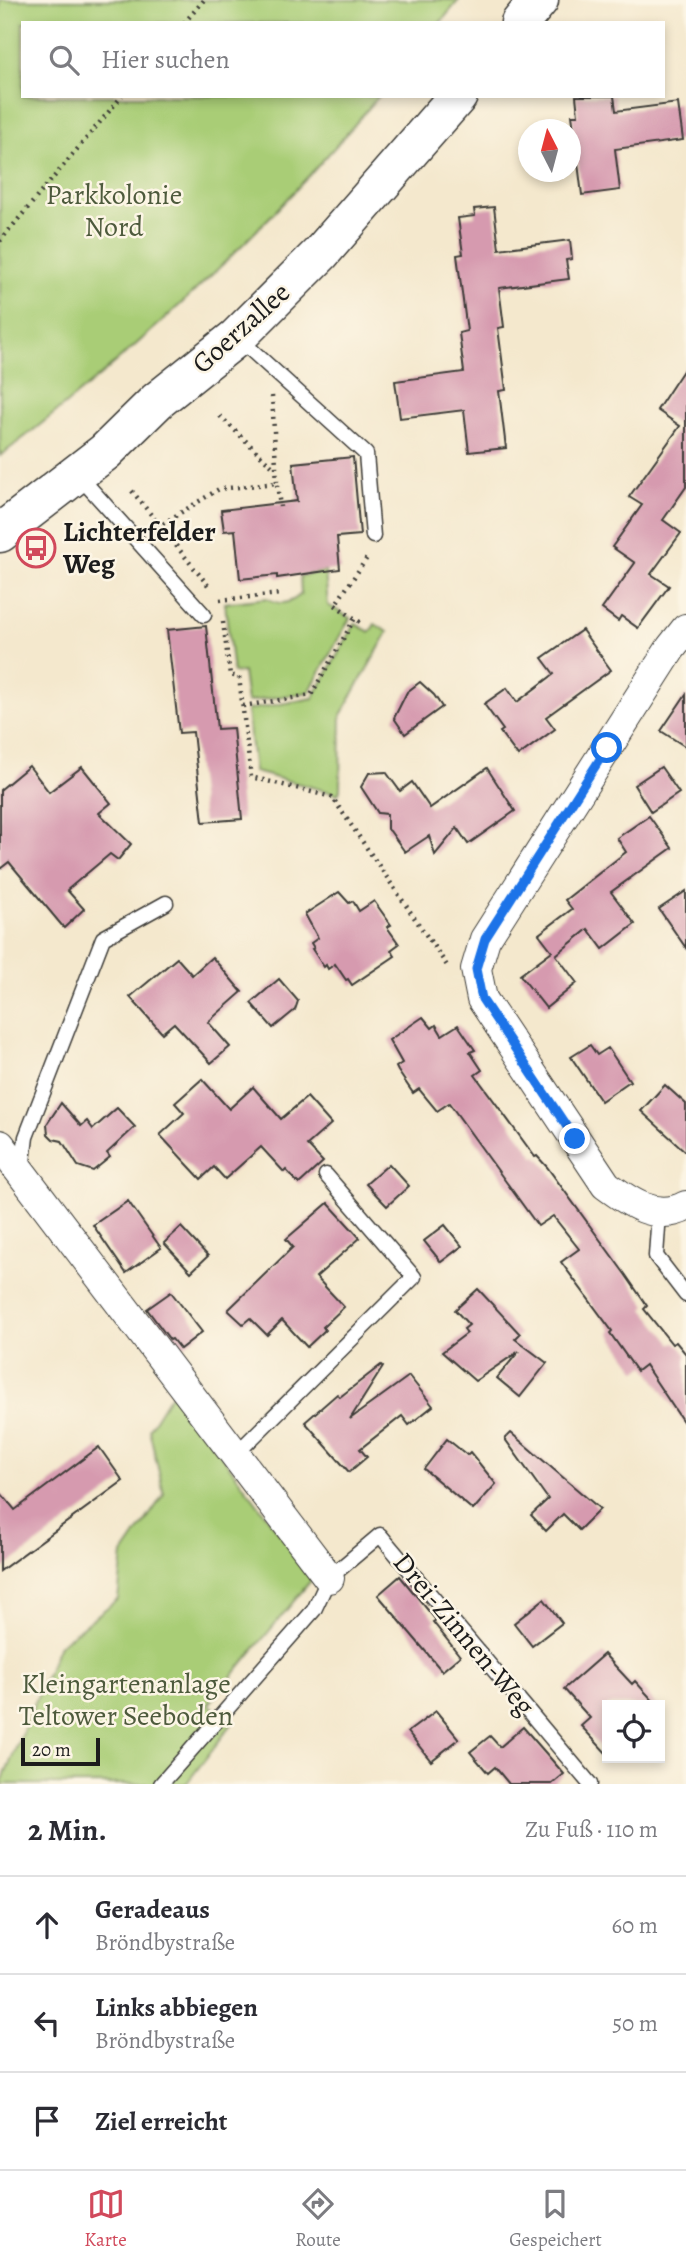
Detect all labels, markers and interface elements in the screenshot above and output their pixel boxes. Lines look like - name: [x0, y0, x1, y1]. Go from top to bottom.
- search box: [21, 21, 665, 98]
- icon: search: [45, 41, 83, 79]
- text: Hier suchen: [101, 42, 230, 77]
- north arrow: [518, 119, 581, 182]
- park label: Parkkolonie Nord: [46, 176, 182, 246]
- street label: Goerzallee: [184, 274, 298, 382]
- place label: Lichterfelder Weg: [62, 513, 216, 583]
- bus stop icon: Lichterfelder Weg: [15, 527, 57, 569]
- route start: [591, 732, 622, 763]
- route end: [559, 1123, 590, 1154]
- street label: Drei-Zinnen-Weg: [384, 1544, 544, 1724]
- park label: Kleingartenanlage Teltower Seeboden: [19, 1665, 233, 1735]
- map controls: [602, 1700, 665, 1763]
- button: locate: [602, 1700, 665, 1763]
- scale bar: [21, 1735, 100, 1767]
- text: 20 m: [32, 1737, 71, 1763]
- text: 2 Min.: [28, 1810, 107, 1850]
- text: Zu Fuß · 110 m: [525, 1814, 658, 1845]
- text: Geradeaus: [95, 1892, 210, 1927]
- icon: ahead: [28, 1906, 66, 1944]
- text: 60 m: [611, 1910, 658, 1941]
- text: Bröndbystraße: [95, 1927, 235, 1958]
- text: Links abbiegen: [95, 1990, 258, 2025]
- icon: left: [28, 2004, 66, 2042]
- text: 50 m: [612, 2008, 658, 2039]
- text: Bröndbystraße: [95, 2025, 235, 2056]
- icon: arrive: [28, 2102, 66, 2140]
- text: Ziel erreicht: [95, 2104, 228, 2139]
- tab: Karte: [84, 2185, 127, 2253]
- tab: Route: [295, 2185, 341, 2253]
- tab: Gespeichert: [509, 2185, 602, 2253]

